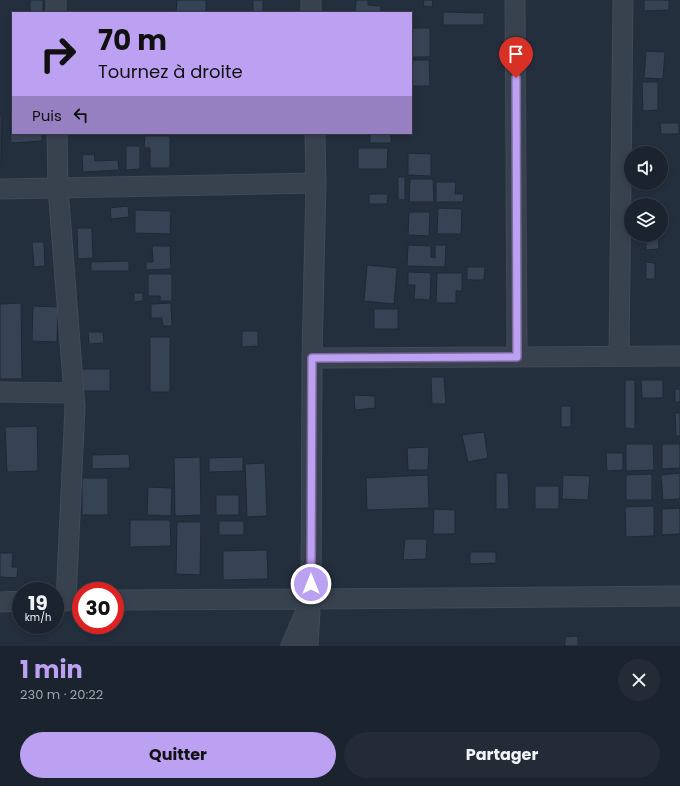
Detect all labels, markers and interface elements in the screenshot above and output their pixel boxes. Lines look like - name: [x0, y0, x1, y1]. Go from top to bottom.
- text: 70 m: [98, 21, 167, 60]
- icon: right: [32, 28, 84, 80]
- pin: [499, 37, 533, 78]
- icon: arrive: [505, 43, 527, 65]
- text: Tournez à droite: [98, 59, 243, 84]
- icon: left: [70, 104, 92, 126]
- text: Puis: [32, 105, 62, 126]
- map controls: [624, 146, 668, 242]
- button: sound: [624, 146, 668, 190]
- button: layers: [624, 198, 668, 242]
- position arrow: [290, 563, 332, 605]
- speed limit sign: 30: [72, 582, 124, 634]
- text: 19: [28, 589, 48, 617]
- text: km/h: [25, 610, 51, 625]
- text: 1 min: [20, 653, 83, 686]
- button: close: [618, 659, 660, 701]
- text: 230 m · 20:22: [20, 685, 103, 704]
- button: Quitter: [20, 732, 336, 778]
- button: Partager: [344, 732, 660, 778]

